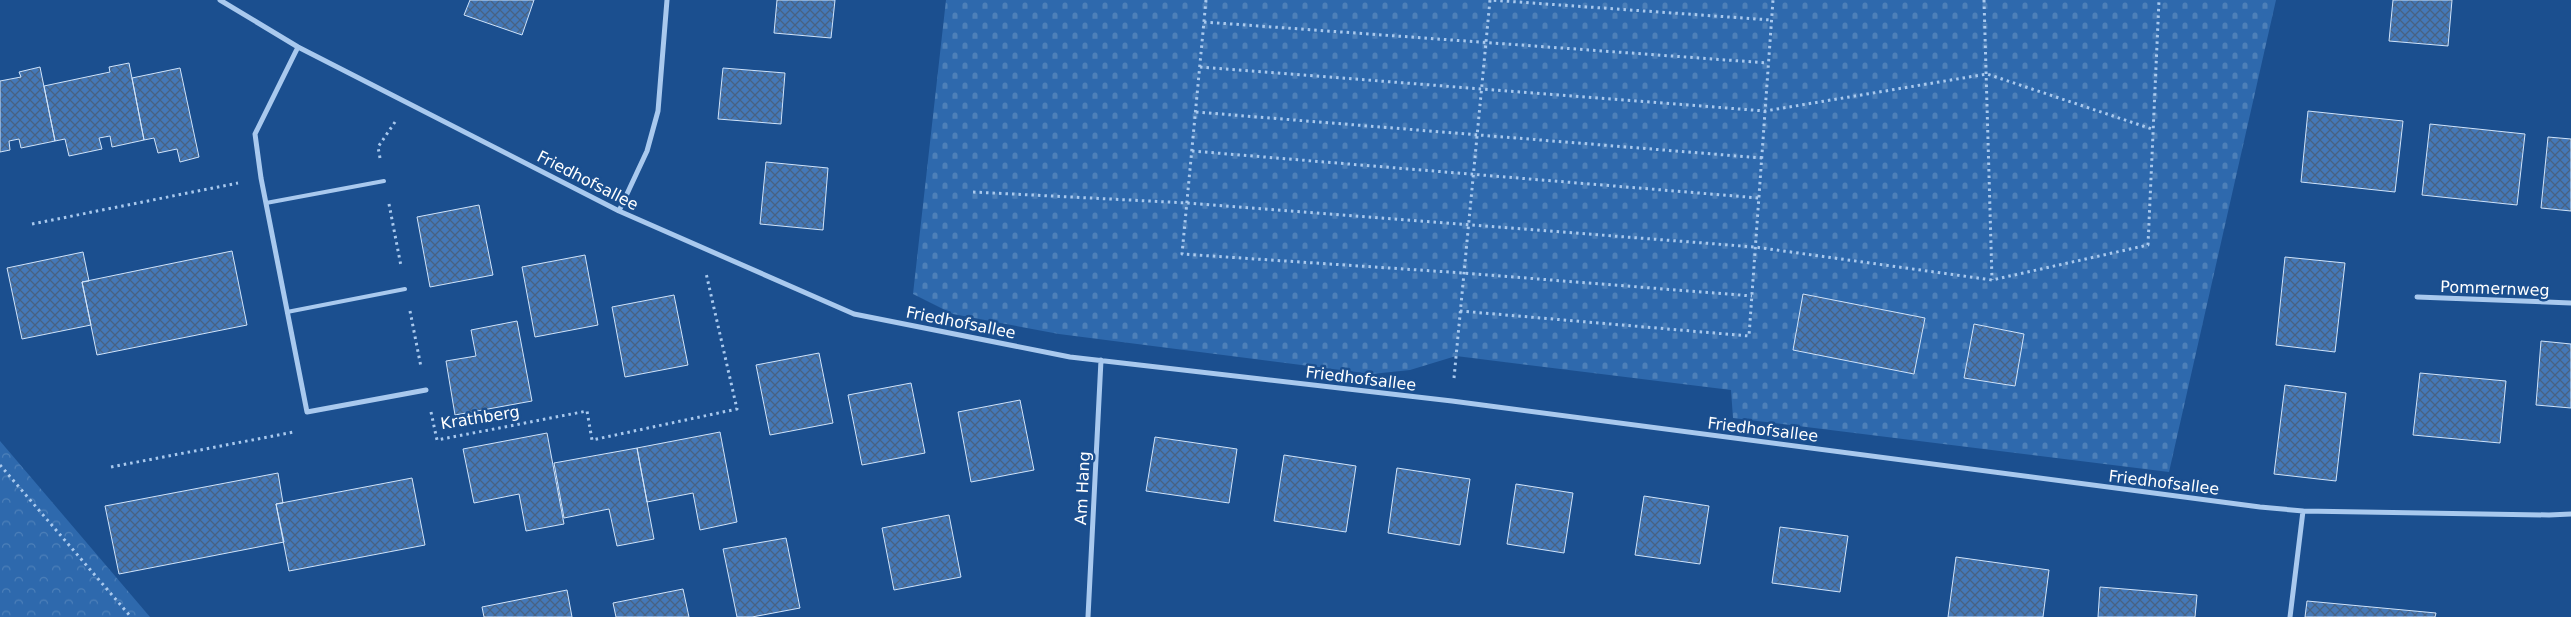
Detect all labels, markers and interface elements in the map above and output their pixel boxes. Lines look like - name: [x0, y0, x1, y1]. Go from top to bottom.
- street label: Friedhofsallee: [534, 147, 642, 214]
- street label: Pommernweg: [2440, 277, 2550, 300]
- street label: Friedhofsallee: [904, 303, 1017, 342]
- street label: Friedhofsallee: [1305, 362, 1417, 395]
- street label: Krathberg: [439, 402, 521, 433]
- street label: Friedhofsallee: [1707, 413, 1819, 446]
- street label: Am Hang: [1071, 451, 1094, 525]
- street label: Friedhofsallee: [2108, 466, 2220, 499]

